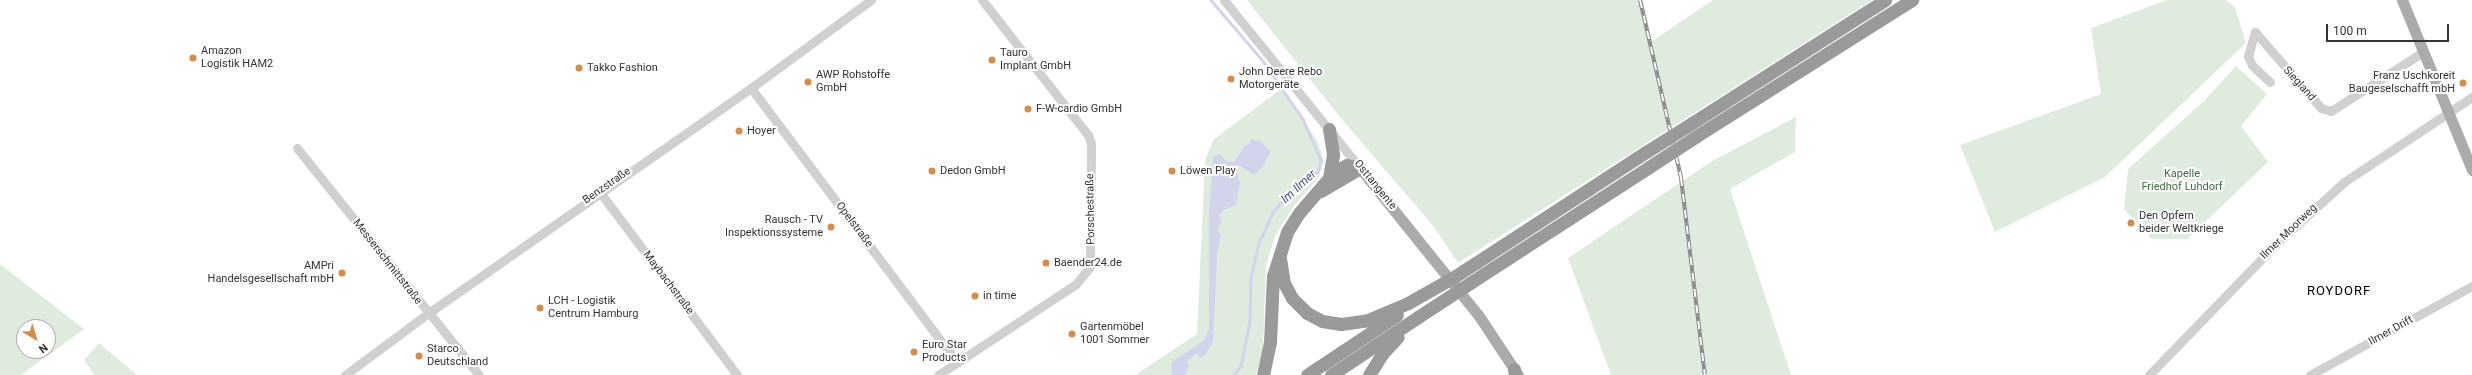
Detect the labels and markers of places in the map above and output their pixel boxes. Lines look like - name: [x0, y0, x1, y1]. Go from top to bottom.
- place label: Amazon Logistik HAM2: [201, 45, 273, 71]
- place label: Tauro Implant GmbH: [1000, 47, 1071, 73]
- marker: Amazon Logistik HAM2: [188, 53, 198, 63]
- marker: Tauro Implant GmbH: [987, 55, 997, 65]
- place label: Takko Fashion: [587, 61, 658, 75]
- marker: Takko Fashion: [574, 63, 584, 73]
- place label: John Deere Rebo Motorgeräte: [1239, 66, 1322, 92]
- place label: AWP Rohstoffe GmbH: [816, 69, 890, 95]
- place label: Franz Uschkoreit Baugeselschafft mbH: [2349, 70, 2455, 96]
- marker: John Deere Rebo Motorgeräte: [1226, 74, 1236, 84]
- marker: AWP Rohstoffe GmbH: [803, 77, 813, 87]
- marker: Franz Uschkoreit Baugeselschafft mbH: [2458, 78, 2468, 88]
- place label: F-W-cardio GmbH: [1036, 102, 1122, 116]
- marker: F-W-cardio GmbH: [1023, 104, 1033, 114]
- place label: Hoyer: [747, 124, 776, 138]
- marker: Hoyer: [734, 126, 744, 136]
- place label: Dedon GmbH: [940, 164, 1005, 178]
- place label: Löwen Play: [1180, 164, 1236, 178]
- marker: Dedon GmbH: [927, 166, 937, 176]
- marker: Löwen Play: [1167, 166, 1177, 176]
- place label: Den Opfern beider Weltkriege: [2139, 210, 2224, 236]
- place label: Rausch - TV Inspektionssysteme: [725, 214, 823, 240]
- marker: Den Opfern beider Weltkriege: [2126, 218, 2136, 228]
- marker: Rausch - TV Inspektionssysteme: [826, 222, 836, 232]
- place label: Baender24.de: [1054, 256, 1122, 270]
- marker: Baender24.de: [1041, 258, 1051, 268]
- place label: AMPri Handelsgesellschaft mbH: [208, 260, 334, 286]
- marker: AMPri Handelsgesellschaft mbH: [337, 268, 347, 278]
- place label: in time: [983, 289, 1016, 303]
- marker: in time: [970, 291, 980, 301]
- place label: LCH - Logistik Centrum Hamburg: [548, 295, 638, 321]
- marker: LCH - Logistik Centrum Hamburg: [535, 303, 545, 313]
- place label: Gartenmöbel 1001 Sommer: [1080, 321, 1149, 347]
- marker: Gartenmöbel 1001 Sommer: [1067, 329, 1077, 339]
- place label: Euro Star Products: [922, 339, 967, 365]
- place label: Starco Deutschland: [427, 343, 488, 369]
- marker: Euro Star Products: [909, 347, 919, 357]
- marker: Starco Deutschland: [414, 351, 424, 361]

